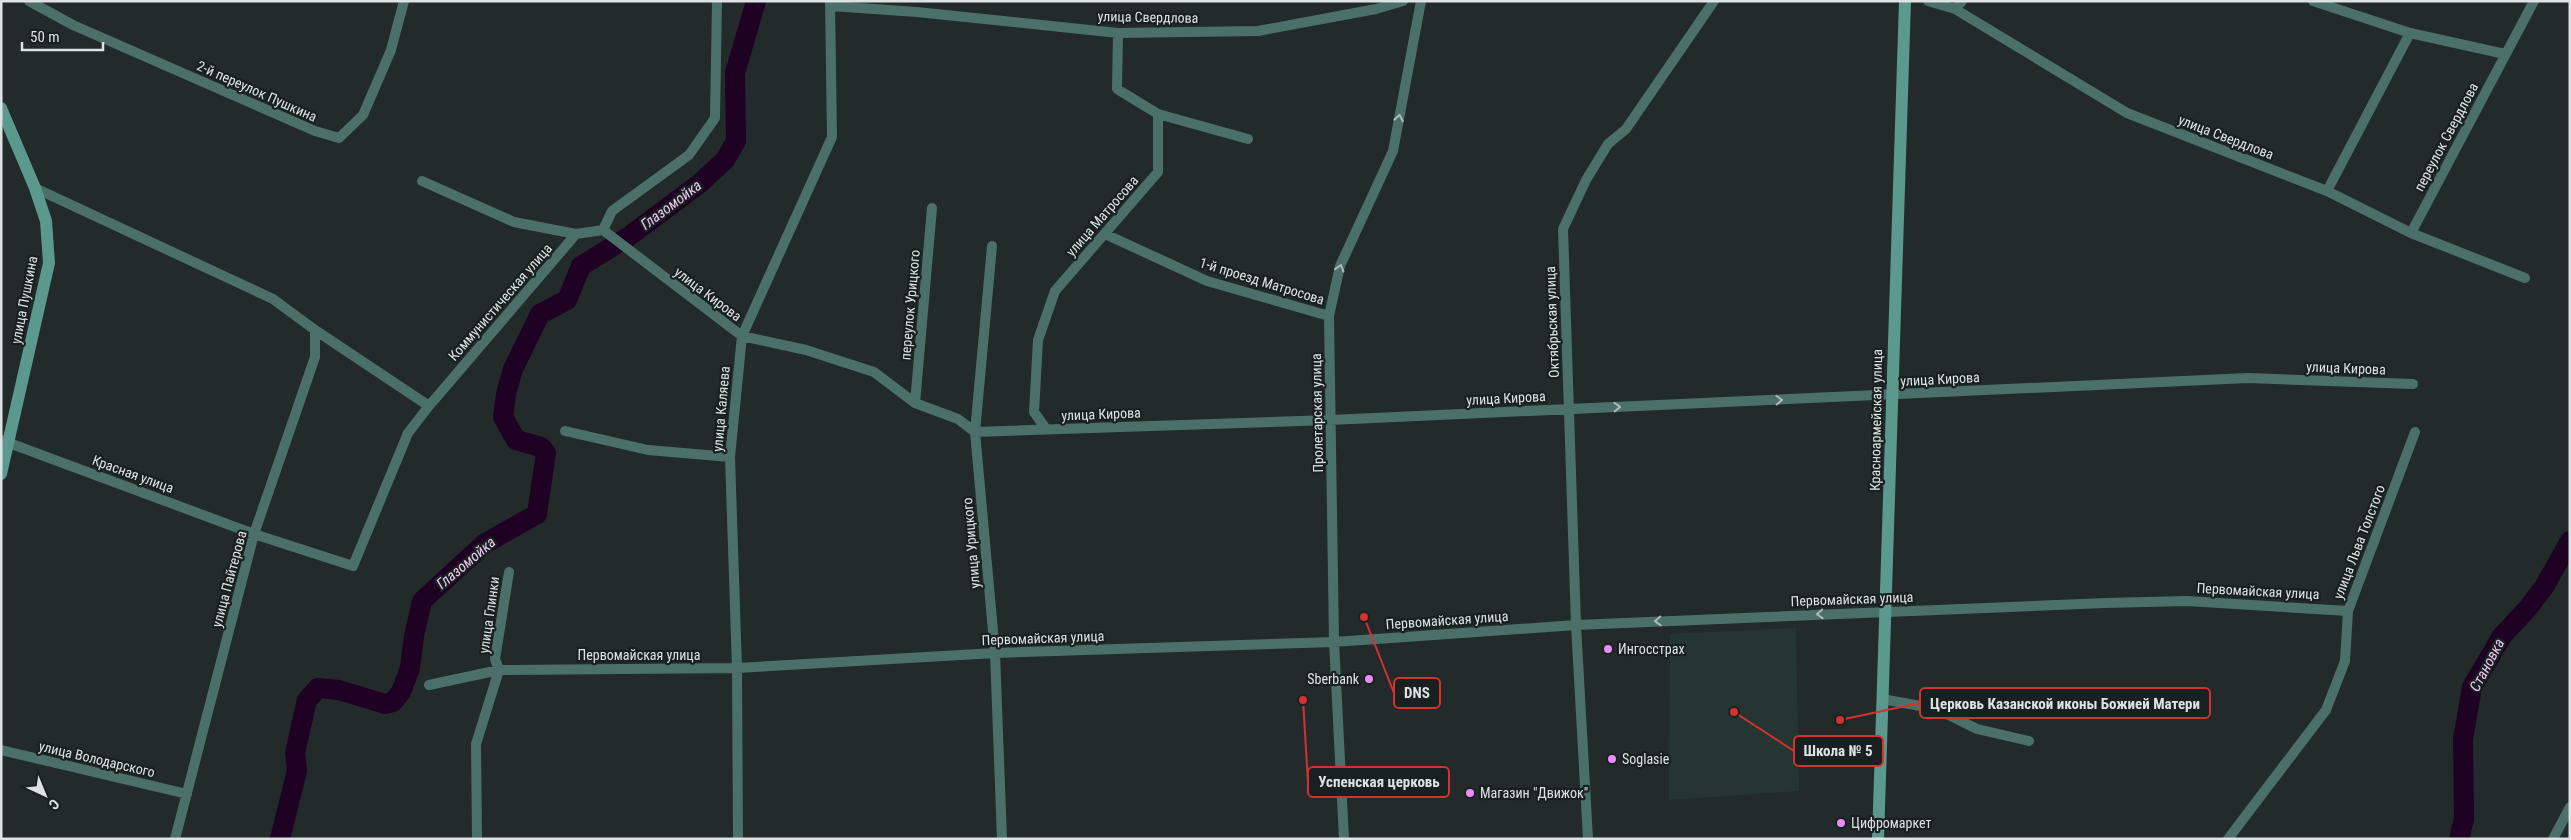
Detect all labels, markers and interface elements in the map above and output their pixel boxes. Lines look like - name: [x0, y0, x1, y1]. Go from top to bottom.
- street label: улица Свердлова: [1097, 8, 1199, 26]
- scale bar: [22, 20, 104, 52]
- text: 50 m: [30, 28, 60, 46]
- street label: 2-й переулок Пушкина: [195, 57, 319, 125]
- street label: переулок Свердлова: [2411, 80, 2481, 194]
- street label: улица Свердлова: [2176, 111, 2276, 163]
- one-way arrow: [1394, 114, 1404, 122]
- street label: улица Матросова: [1063, 172, 1141, 260]
- water label: Глазомойка: [637, 176, 705, 234]
- street label: Коммунистическая улица: [445, 240, 555, 364]
- street label: переулок Урицкого: [897, 249, 923, 361]
- street label: 1-й проезд Матросова: [1198, 254, 1326, 308]
- street label: улица Пушкина: [8, 255, 40, 345]
- street label: улица Кирова: [671, 264, 745, 324]
- one-way arrow: [1335, 265, 1345, 273]
- street label: Октябрьская улица: [1542, 266, 1562, 378]
- street label: Красноармейская улица: [1867, 349, 1885, 491]
- street label: Пролетарская улица: [1308, 353, 1326, 473]
- street label: улица Кирова: [2306, 359, 2386, 377]
- street label: улица Каляева: [709, 366, 733, 452]
- street label: улица Кирова: [1900, 369, 1980, 389]
- street label: улица Кирова: [1466, 388, 1546, 408]
- one-way arrow: [1776, 395, 1784, 405]
- one-way arrow: [1614, 402, 1621, 412]
- street label: улица Кирова: [1061, 405, 1141, 423]
- street label: Красная улица: [90, 452, 176, 496]
- street label: улица Льва Толстого: [2330, 483, 2388, 601]
- street label: улица Урицкого: [959, 497, 983, 589]
- street label: улица Пайтерова: [208, 529, 250, 629]
- water label: Глазомойка: [433, 533, 499, 593]
- street label: улица Глинки: [476, 575, 502, 655]
- street label: Первомайская улица: [2196, 580, 2320, 602]
- street label: Первомайская улица: [1790, 589, 1914, 609]
- street label: Первомайская улица: [1385, 608, 1509, 632]
- one-way arrow: [1816, 609, 1824, 620]
- one-way arrow: [1654, 616, 1662, 627]
- street label: Первомайская улица: [981, 628, 1105, 648]
- water label: Становка: [2466, 635, 2508, 695]
- place label: Ингосстрах: [1618, 641, 1685, 657]
- marker: Ингосстрах: [1602, 643, 1614, 655]
- street label: Первомайская улица: [578, 647, 700, 663]
- place label: Sberbank: [1307, 671, 1360, 687]
- marker: Sberbank: [1363, 673, 1375, 685]
- callout: DNS: [1394, 678, 1440, 708]
- text: DNS: [1404, 684, 1430, 702]
- callout: Церковь Казанской иконы Божией Матери: [1920, 688, 2210, 718]
- text: Церковь Казанской иконы Божией Матери: [1930, 695, 2200, 713]
- callout: Школа № 5: [1794, 736, 1883, 766]
- street label: улица Володарского: [37, 738, 157, 780]
- text: Школа № 5: [1803, 742, 1873, 760]
- place label: Soglasie: [1622, 751, 1670, 767]
- marker: Soglasie: [1606, 753, 1618, 765]
- callout: Успенская церковь: [1308, 767, 1449, 797]
- north arrow: [20, 770, 70, 820]
- text: Успенская церковь: [1318, 773, 1440, 791]
- place label: Магазин "Движок": [1480, 785, 1588, 801]
- marker: Магазин "Движок": [1464, 787, 1476, 799]
- text: С: [46, 796, 62, 813]
- place label: Цифромаркет: [1851, 815, 1932, 831]
- marker: Цифромаркет: [1835, 817, 1847, 829]

